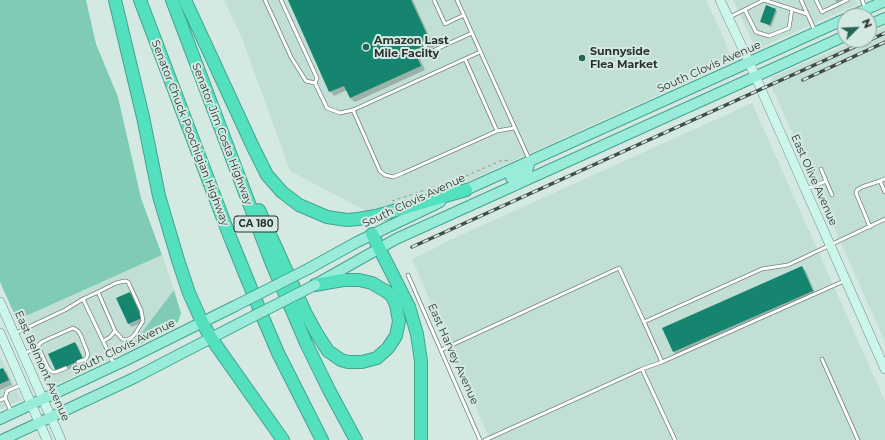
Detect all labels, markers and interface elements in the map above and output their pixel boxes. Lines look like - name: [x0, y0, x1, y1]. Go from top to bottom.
- north arrow: [837, 8, 877, 48]
- text: N: [859, 17, 875, 30]
- place label: Amazon Last Mile Facilty: [374, 34, 449, 60]
- street label: Senator Chuck Poochigian Highway: [148, 38, 232, 228]
- street label: South Clovis Avenue: [655, 38, 763, 96]
- marker: Amazon Last Mile Facilty: [361, 42, 371, 52]
- place label: Sunnyside Flea Market: [590, 45, 658, 71]
- marker: Sunnyside Flea Market: [577, 53, 587, 63]
- street label: Senator Jim Costa Highway: [189, 61, 255, 207]
- street label: East Olive Avenue: [788, 132, 840, 228]
- street label: South Clovis Avenue: [360, 171, 468, 231]
- road number: CA 180: [234, 216, 278, 232]
- street label: East Harvey Avenue: [425, 301, 481, 407]
- street label: East Belmont Avenue: [12, 309, 72, 423]
- street label: South Clovis Avenue: [71, 317, 177, 377]

